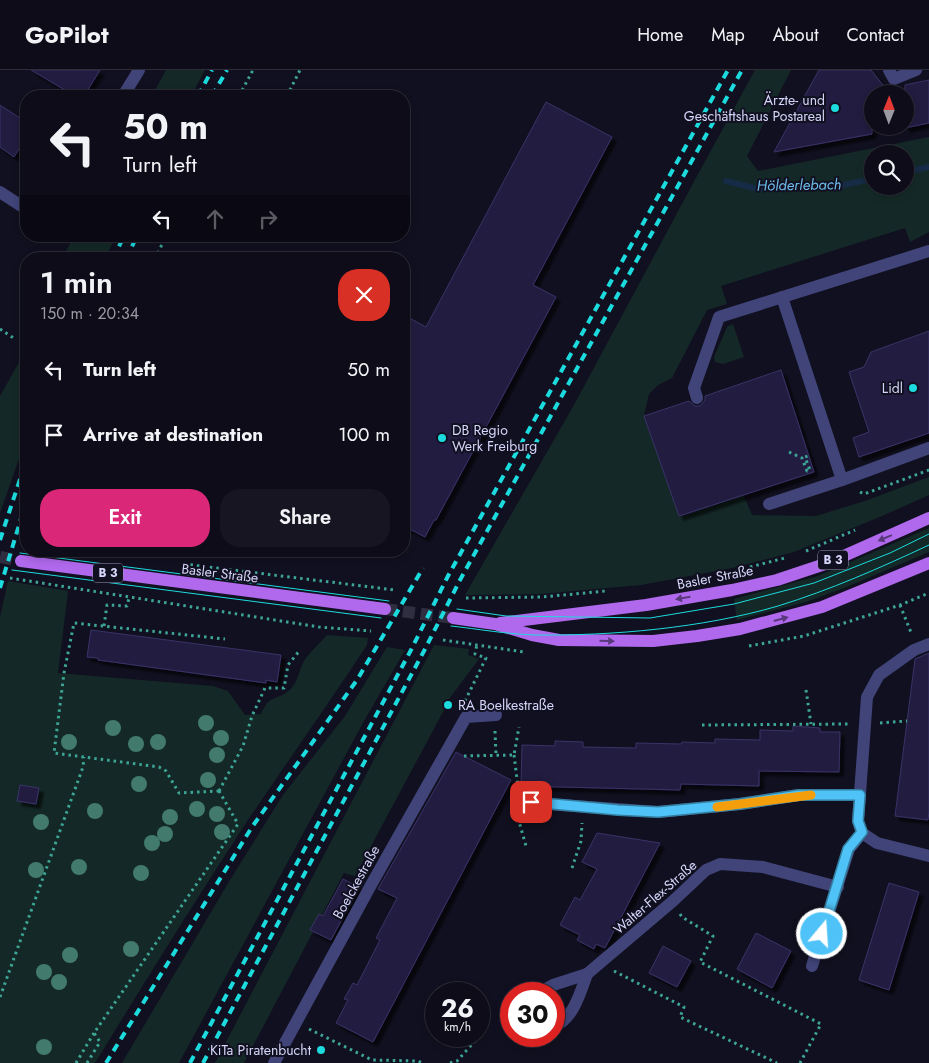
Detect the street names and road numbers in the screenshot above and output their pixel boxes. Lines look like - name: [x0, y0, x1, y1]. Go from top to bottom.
- road number: B 3: [818, 550, 848, 570]
- street label: Basler Straße: [180, 558, 260, 588]
- street label: Basler Straße: [675, 560, 755, 594]
- road number: B 3: [93, 563, 123, 582]
- street label: Boelckestraße: [328, 842, 384, 922]
- street label: Walter-Flex-Straße: [609, 855, 701, 939]

